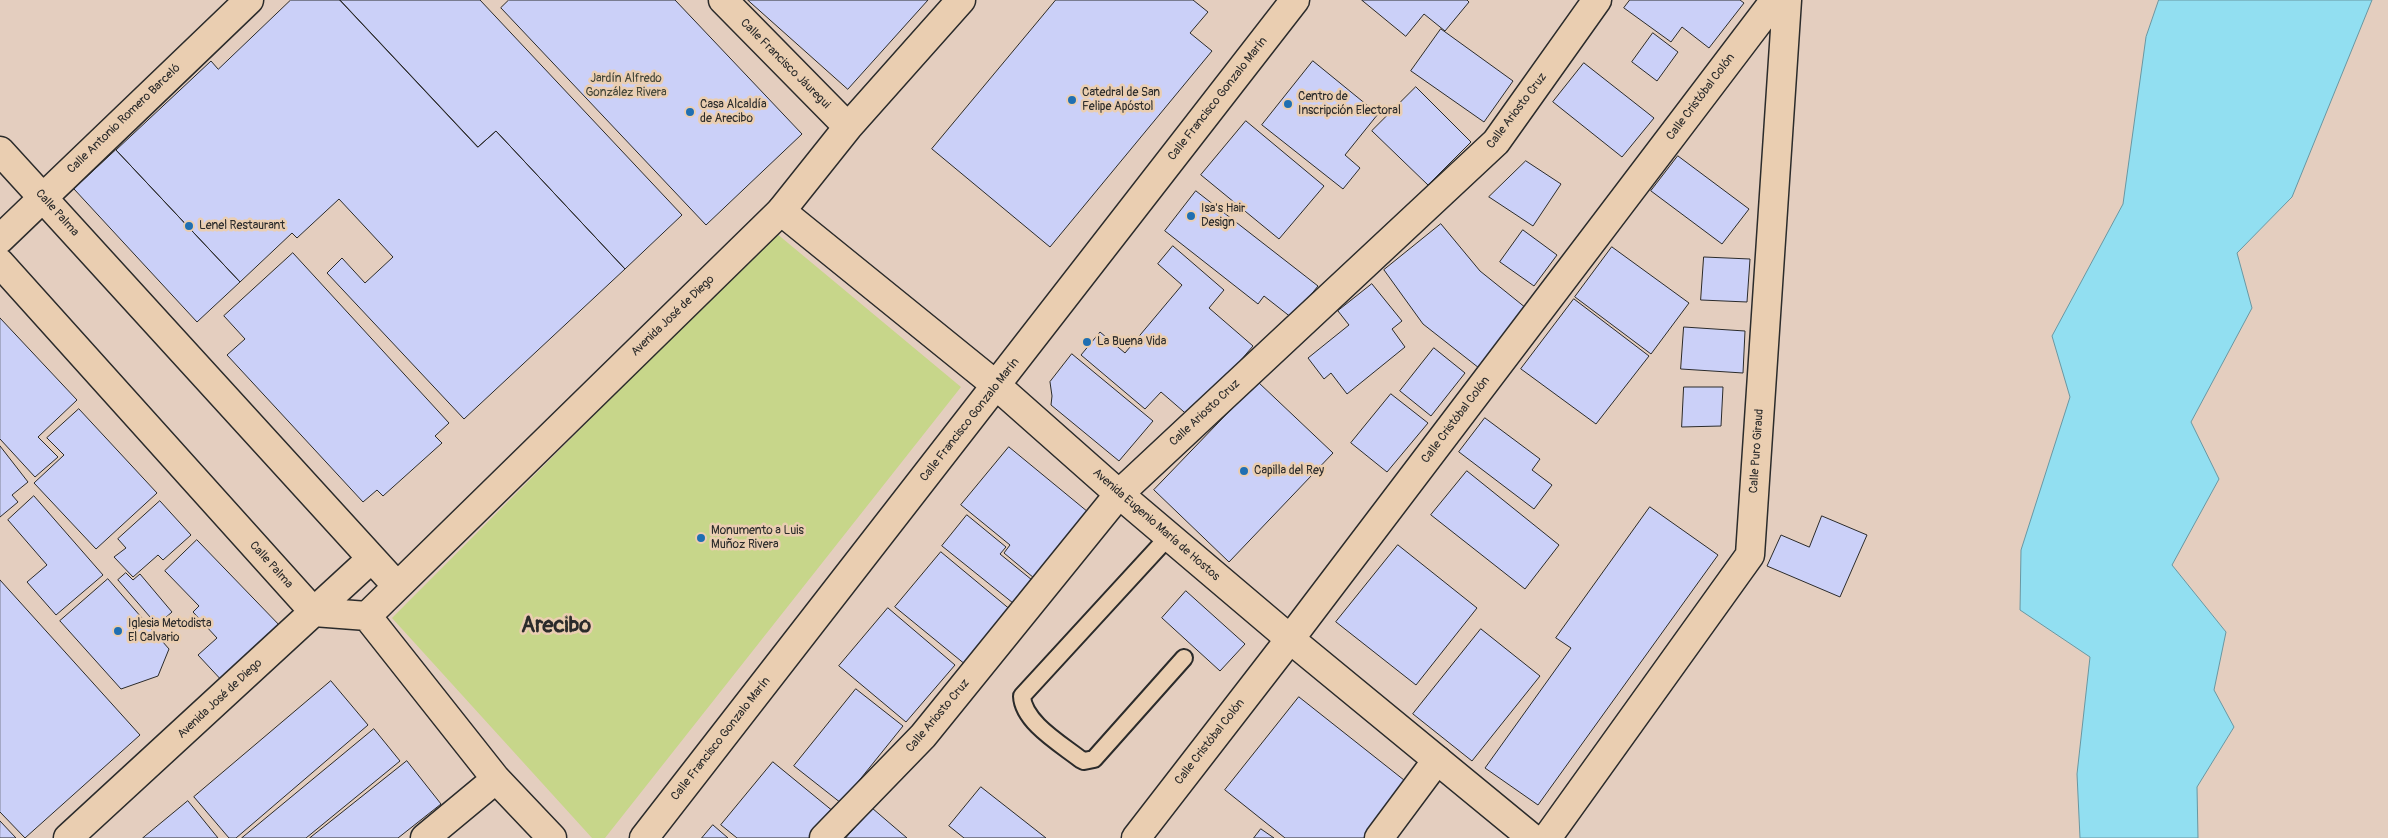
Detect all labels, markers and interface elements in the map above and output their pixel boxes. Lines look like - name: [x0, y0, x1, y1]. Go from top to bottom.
- street label: Calle Francisco Jáuregui: [737, 16, 833, 112]
- street label: Calle Francisco Gonzalo Marín: [1165, 34, 1271, 164]
- street label: Calle Cristóbal Colón: [1664, 51, 1738, 143]
- street label: Calle Antonio Romero Barceló: [64, 61, 184, 177]
- street label: Calle Ariosto Cruz: [1484, 70, 1550, 152]
- park label: Jardín Alfredo González Rivera: [585, 72, 667, 100]
- place label: Catedral de San Felipe Apóstol: [1082, 86, 1160, 114]
- place label: Centro de Inscripción Electoral: [1298, 90, 1401, 118]
- marker: Catedral de San Felipe Apóstol: [1066, 94, 1078, 106]
- place label: Casa Alcaldía de Arecibo: [700, 98, 767, 126]
- marker: Centro de Inscripción Electoral: [1282, 98, 1294, 110]
- marker: Casa Alcaldía de Arecibo: [684, 106, 696, 118]
- street label: Calle Palma: [32, 187, 82, 239]
- place label: Isa's Hair Design: [1201, 202, 1245, 230]
- marker: Isa's Hair Design: [1185, 210, 1197, 222]
- place label: Lenel Restaurant: [199, 219, 285, 233]
- marker: Lenel Restaurant: [183, 220, 195, 232]
- street label: Avenida José de Diego: [628, 273, 718, 359]
- place label: La Buena Vida: [1097, 335, 1166, 349]
- marker: La Buena Vida: [1081, 336, 1093, 348]
- street label: Calle Francisco Gonzalo Marín: [917, 355, 1023, 485]
- street label: Calle Cristóbal Colón: [1419, 374, 1493, 466]
- street label: Calle Ariosto Cruz: [1167, 377, 1243, 449]
- street label: Calle Puro Giraud: [1747, 408, 1767, 494]
- place label: Capilla del Rey: [1254, 464, 1324, 478]
- marker: Capilla del Rey: [1238, 465, 1250, 477]
- street label: Avenida Eugenio María de Hostos: [1089, 466, 1223, 584]
- place label: Monumento a Luis Muñoz Rivera: [711, 524, 804, 552]
- marker: Monumento a Luis Muñoz Rivera: [695, 532, 707, 544]
- street label: Calle Palma: [246, 539, 296, 591]
- district label: Arecibo: [521, 613, 591, 639]
- place label: Iglesia Metodista El Calvario: [128, 617, 212, 645]
- marker: Iglesia Metodista El Calvario: [112, 625, 124, 637]
- street label: Avenida José de Diego: [175, 656, 265, 742]
- street label: Calle Francisco Gonzalo Marín: [668, 674, 774, 804]
- street label: Calle Ariosto Cruz: [903, 676, 973, 756]
- street label: Calle Cristóbal Colón: [1172, 696, 1248, 788]

